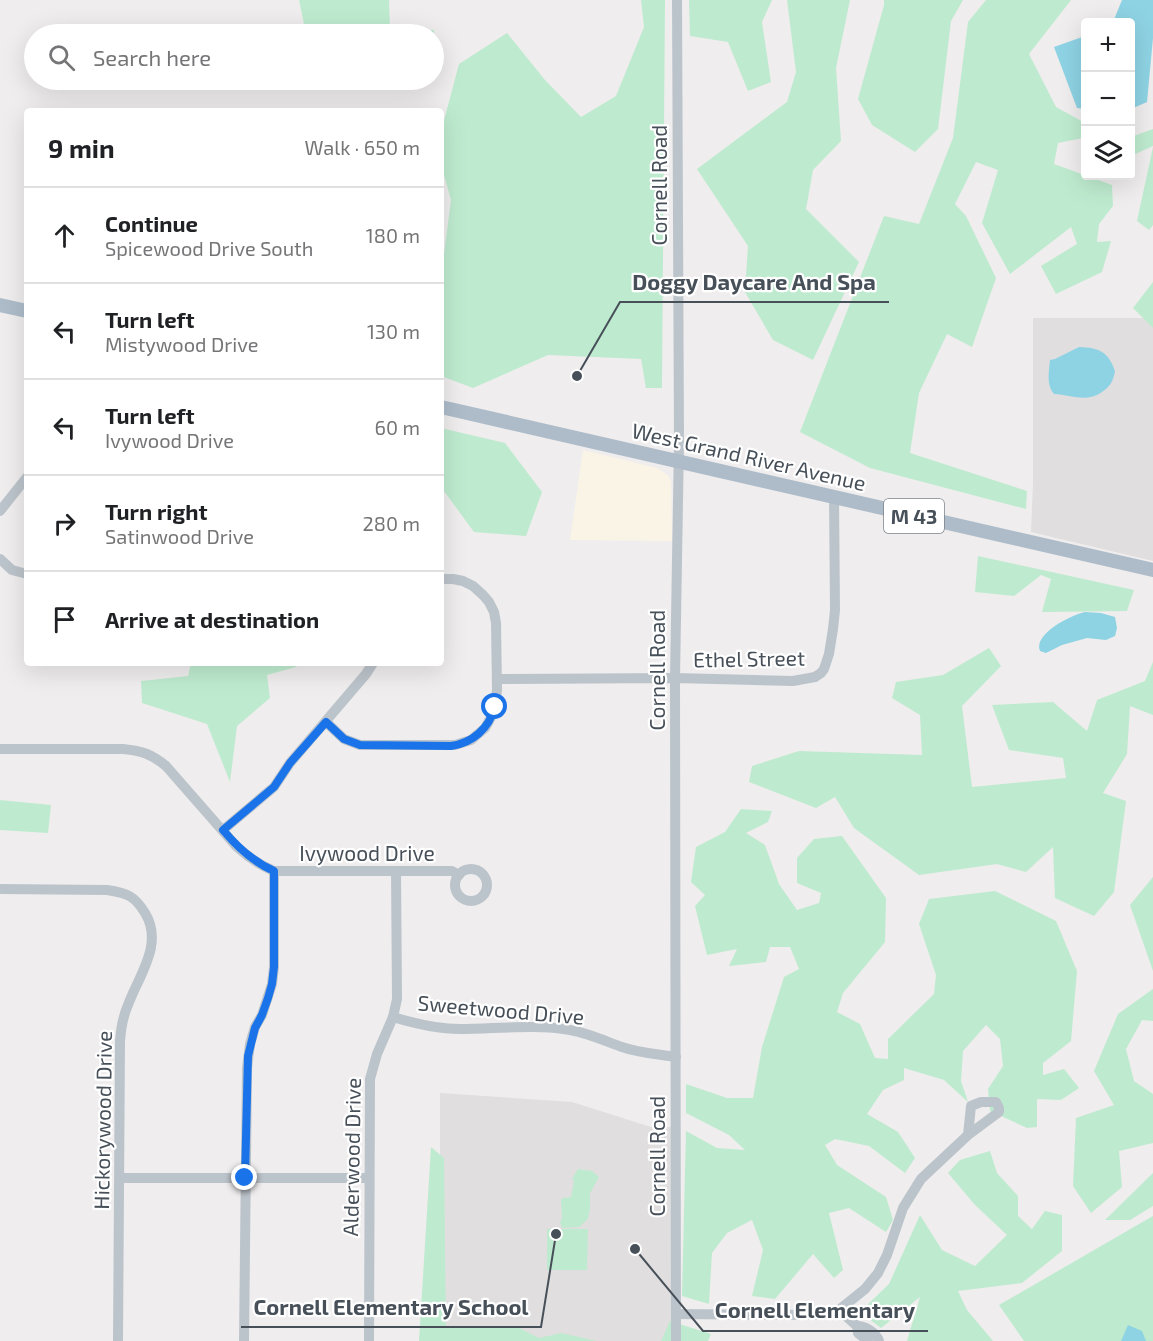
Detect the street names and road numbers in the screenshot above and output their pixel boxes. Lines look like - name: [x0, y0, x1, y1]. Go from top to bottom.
- street label: Cornell Road: [646, 125, 671, 245]
- street label: West Grand River Avenue: [630, 417, 868, 495]
- road number: M 43: [884, 499, 944, 533]
- street label: Cornell Road: [644, 610, 669, 730]
- street label: Ethel Street: [693, 645, 805, 671]
- street label: Ivywood Drive: [299, 840, 435, 865]
- street label: Sweetwood Drive: [417, 989, 585, 1029]
- street label: Hickorywood Drive: [88, 1030, 116, 1210]
- street label: Alderwood Drive: [337, 1077, 365, 1237]
- street label: Cornell Road: [644, 1096, 669, 1216]

